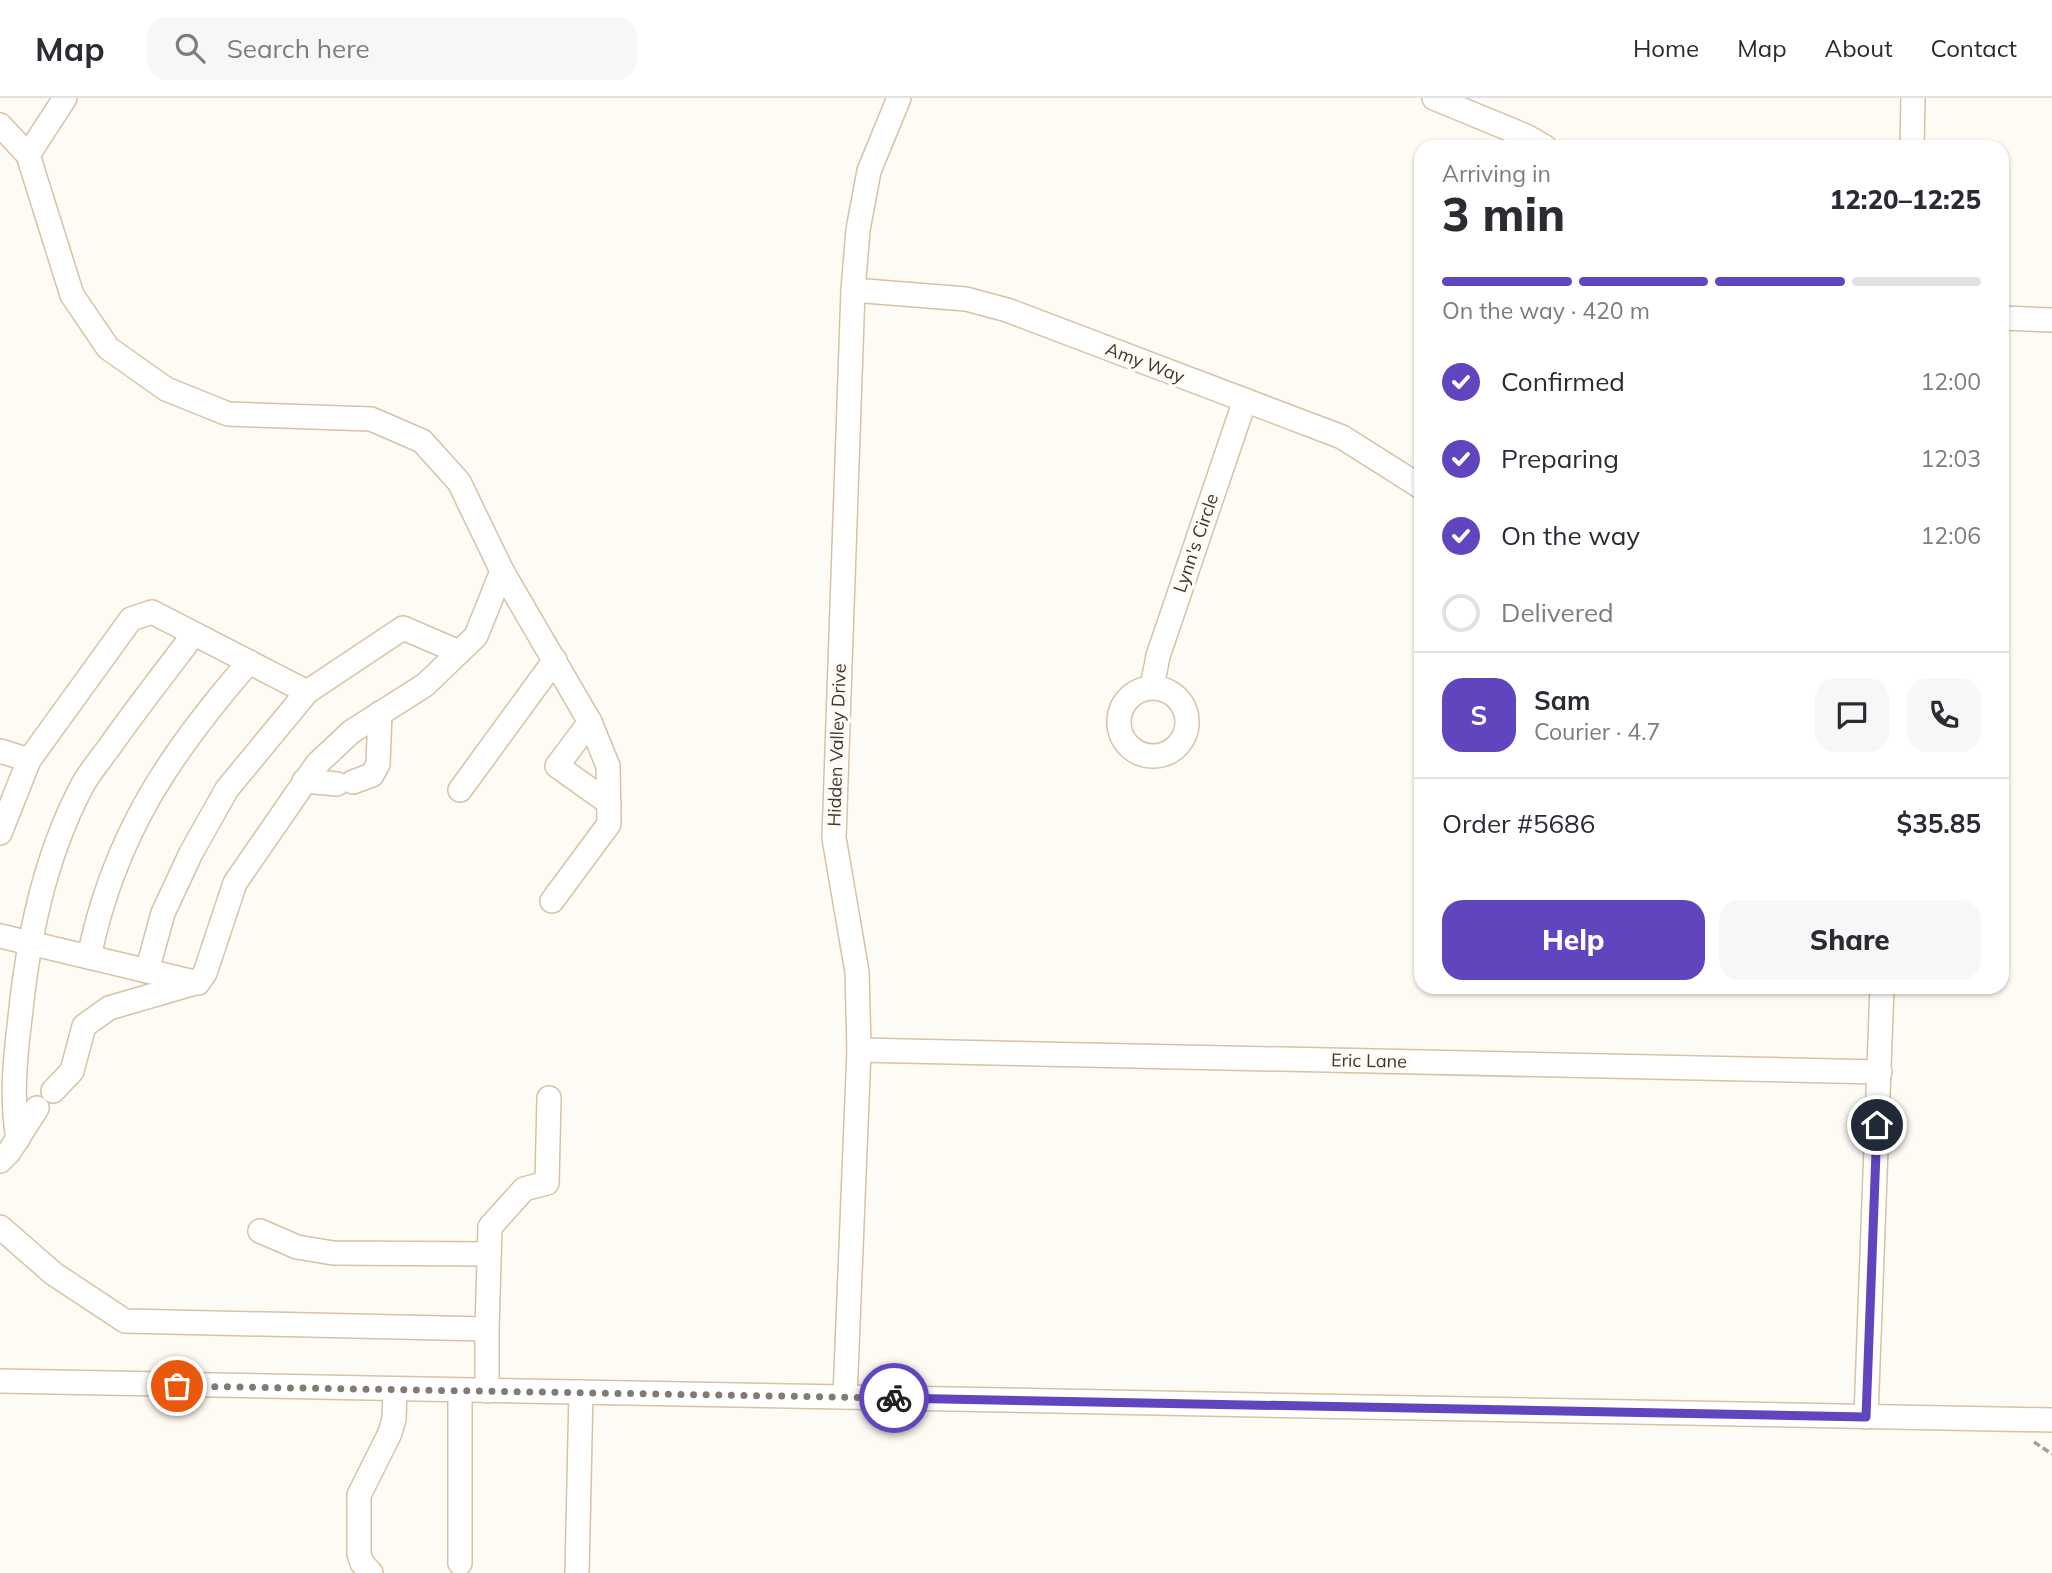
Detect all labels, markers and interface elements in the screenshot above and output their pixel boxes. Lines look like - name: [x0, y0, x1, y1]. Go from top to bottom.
- search box: [147, 17, 637, 80]
- text: Map: [35, 28, 105, 69]
- icon: search: [171, 29, 209, 67]
- text: Search here: [227, 32, 370, 65]
- text: Home: [1633, 33, 1699, 63]
- text: Map: [1737, 33, 1787, 63]
- text: About: [1825, 33, 1893, 63]
- text: Contact: [1931, 33, 2017, 63]
- text: Arriving in: [1442, 159, 1551, 188]
- text: 12:20–12:25: [1830, 183, 1981, 216]
- text: 3 min: [1442, 185, 1565, 243]
- text: On the way · 420 m: [1442, 296, 1650, 325]
- street label: Amy Way: [1103, 337, 1188, 388]
- icon: check: [1442, 363, 1480, 401]
- text: Confirmed: [1501, 365, 1625, 398]
- text: 12:00: [1921, 367, 1981, 396]
- icon: check: [1442, 440, 1480, 478]
- text: Preparing: [1501, 442, 1619, 475]
- text: 12:03: [1921, 444, 1981, 473]
- street label: Lynn's Circle: [1168, 490, 1223, 595]
- icon: check: [1442, 517, 1480, 555]
- text: On the way: [1501, 519, 1640, 552]
- text: 12:06: [1921, 521, 1981, 550]
- text: Delivered: [1501, 596, 1614, 629]
- street label: Hidden Valley Drive: [822, 663, 851, 827]
- button: chat: [1815, 678, 1889, 752]
- button: phone: [1907, 678, 1981, 752]
- text: Sam: [1534, 684, 1590, 717]
- text: S: [1471, 699, 1487, 732]
- text: Courier · 4.7: [1534, 717, 1660, 746]
- text: Order #5686: [1442, 807, 1595, 840]
- text: $35.85: [1897, 807, 1981, 840]
- button: Help: [1442, 900, 1705, 980]
- button: Share: [1719, 900, 1981, 980]
- street label: Eric Lane: [1331, 1048, 1407, 1073]
- pin: [1847, 1095, 1907, 1155]
- icon: home: [1858, 1106, 1896, 1144]
- pin: [147, 1356, 207, 1416]
- courier: [859, 1363, 929, 1433]
- icon: bag: [158, 1367, 196, 1405]
- icon: bike: [875, 1379, 913, 1417]

